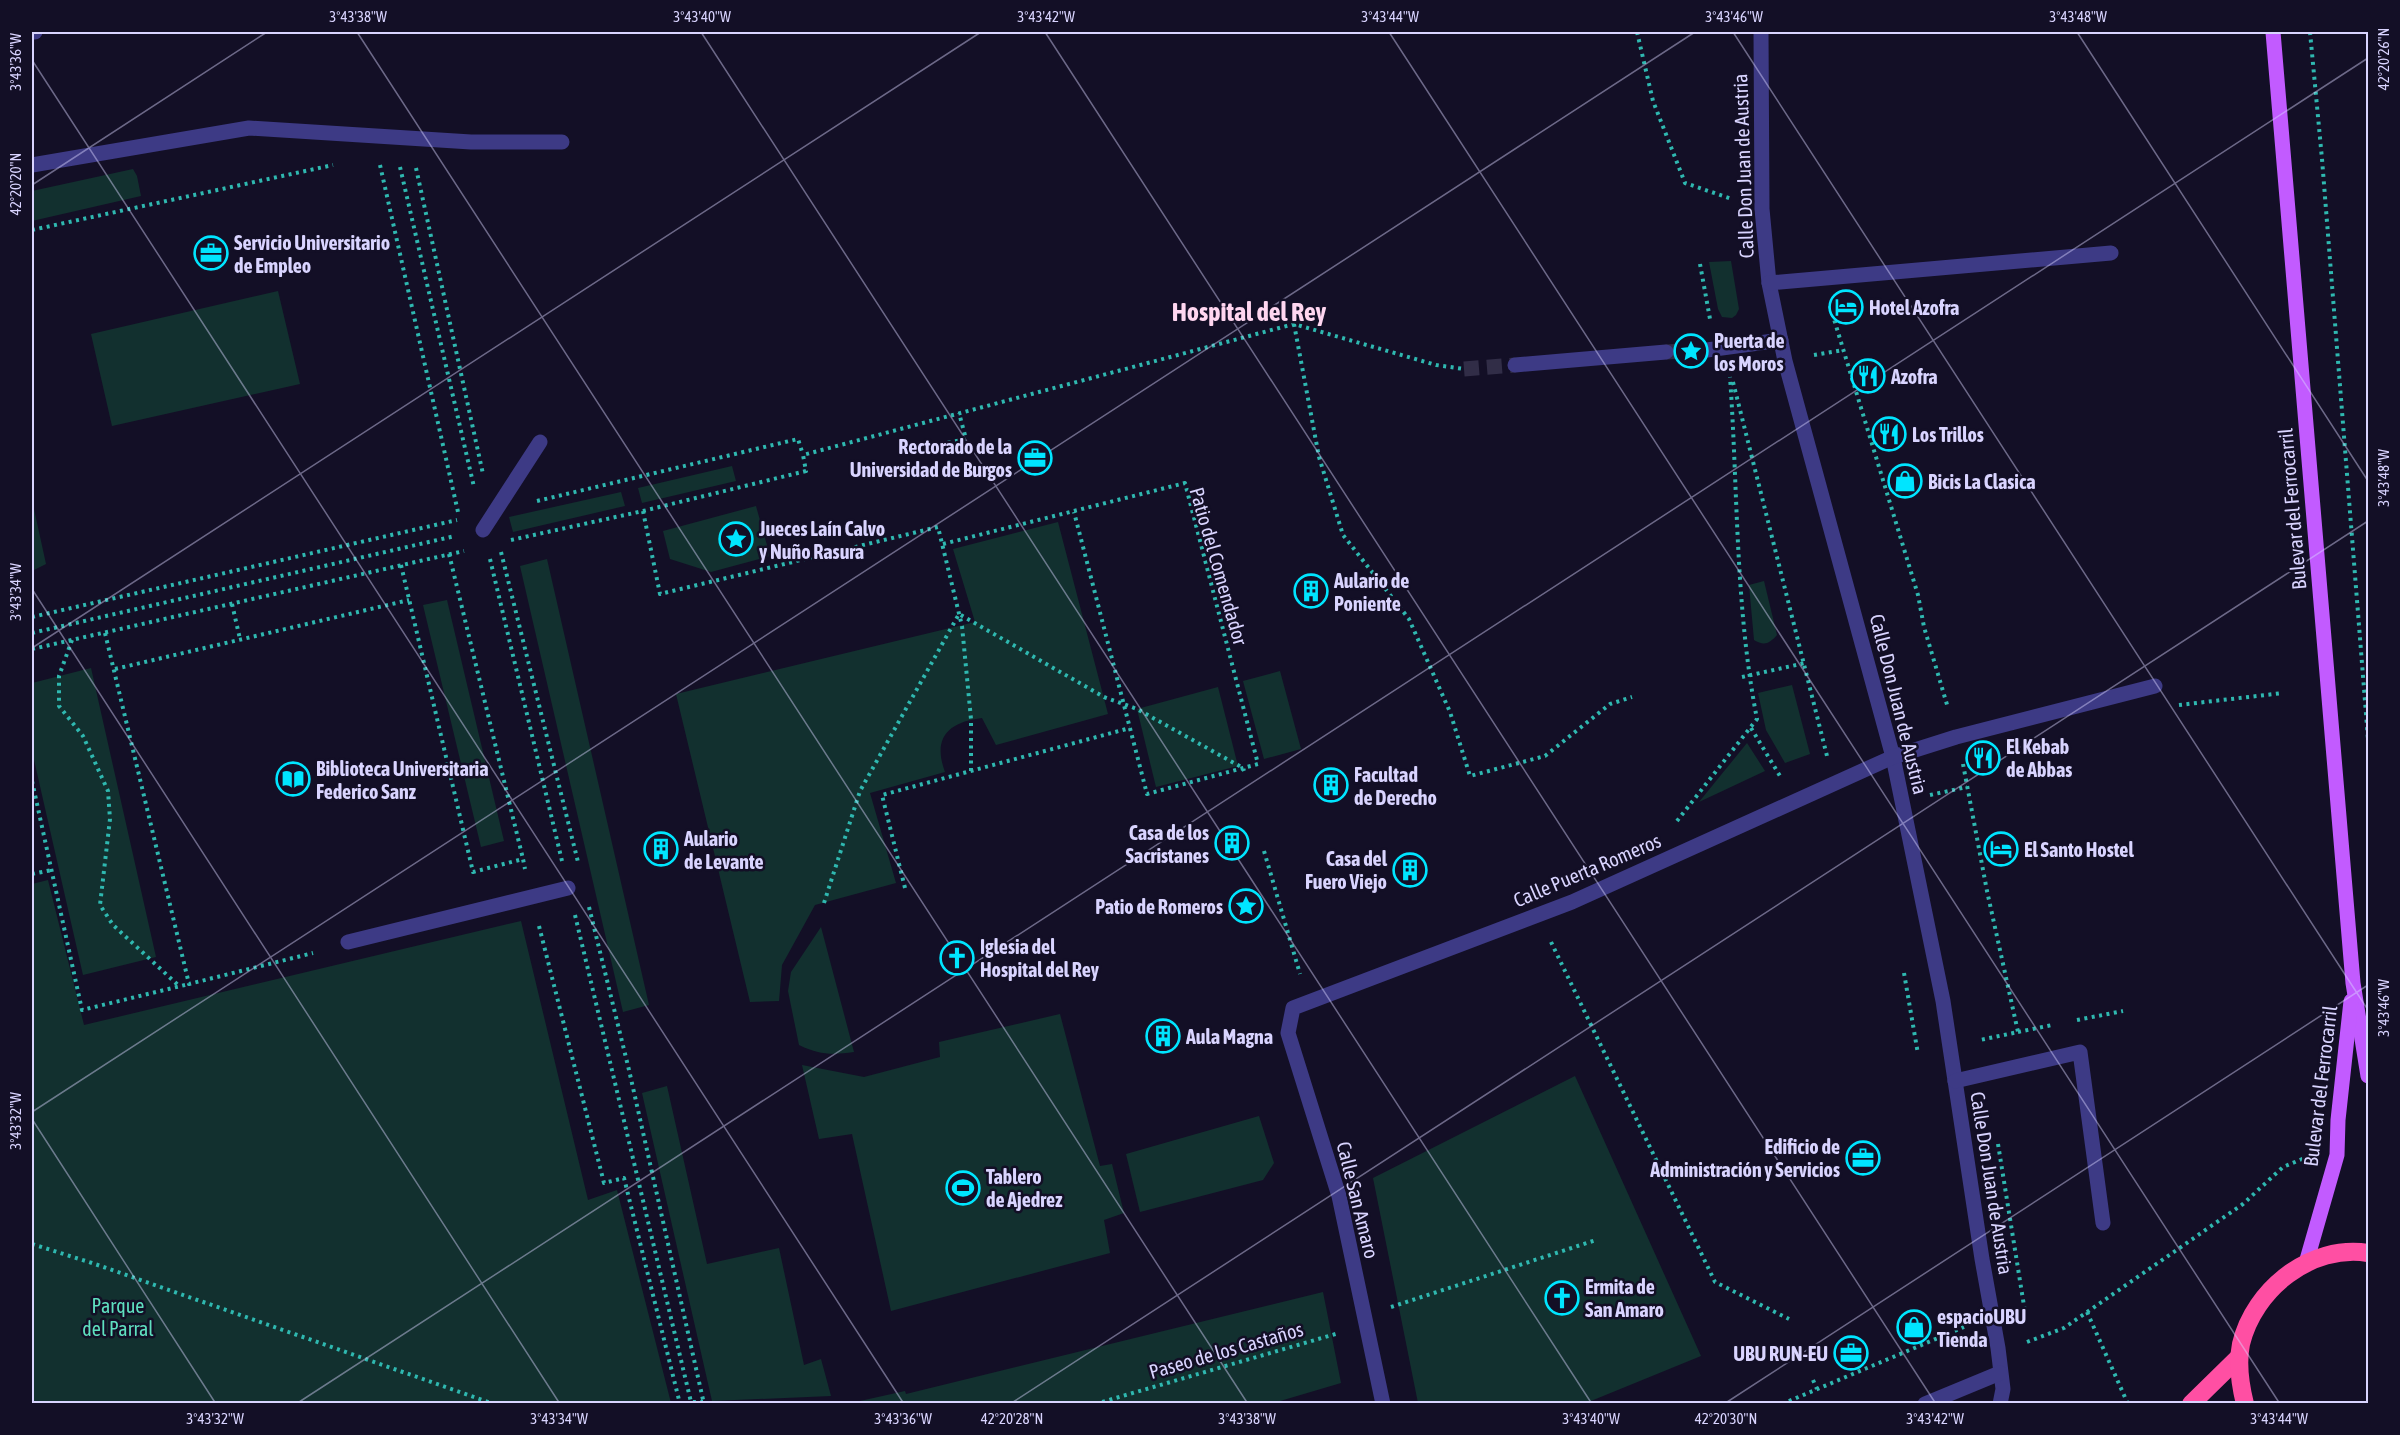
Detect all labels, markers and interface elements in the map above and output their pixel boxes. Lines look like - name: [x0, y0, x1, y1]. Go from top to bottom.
- text: 3°43'38"W: [329, 8, 387, 25]
- text: 3°43'40"W: [673, 8, 731, 25]
- text: 3°43'42"W: [1017, 8, 1075, 25]
- text: 3°43'44"W: [1361, 8, 1419, 25]
- text: 3°43'46"W: [1705, 8, 1763, 25]
- text: 3°43'48"W: [2049, 8, 2107, 25]
- text: 42°20'26"N: [2375, 28, 2392, 90]
- text: 3°43'36"W: [7, 33, 24, 91]
- street label: Calle Don Juan de Austria: [1728, 73, 1758, 259]
- text: 42°20'20"N: [7, 153, 24, 215]
- place label: Servicio Universitario de Empleo: [234, 231, 390, 277]
- office icon: Servicio Universitario de Empleo: [193, 235, 229, 271]
- hotel icon: Hotel Azofra: [1828, 289, 1864, 325]
- place label: Hotel Azofra: [1869, 296, 1959, 319]
- district label: Hospital del Rey: [1172, 297, 1327, 327]
- place label: Puerta de los Moros: [1714, 329, 1785, 375]
- place icon: Puerta de los Moros: [1673, 333, 1709, 369]
- restaurant icon: Azofra: [1850, 358, 1886, 394]
- place label: Azofra: [1890, 365, 1938, 388]
- restaurant icon: Los Trillos: [1871, 416, 1907, 452]
- place label: Los Trillos: [1912, 423, 1984, 446]
- street label: Bulevar del Ferrocarril: [2273, 427, 2311, 591]
- place label: Rectorado de la Universidad de Burgos: [850, 435, 1012, 481]
- office icon: Rectorado de la Universidad de Burgos: [1017, 440, 1053, 476]
- text: 3°43'48"W: [2375, 449, 2392, 507]
- shop icon: Bicis La Clasica: [1887, 463, 1923, 499]
- place label: Bicis La Clasica: [1928, 470, 2036, 493]
- street label: Patio del Comendador: [1185, 485, 1253, 649]
- place label: Jueces Laín Calvo y Nuño Rasura: [758, 517, 885, 563]
- place icon: Jueces Laín Calvo y Nuño Rasura: [718, 521, 754, 557]
- text: 3°43'34"W: [7, 563, 24, 621]
- place label: Aulario de Poniente: [1333, 569, 1409, 615]
- building icon: Aulario de Poniente: [1293, 573, 1329, 609]
- street label: Calle Don Juan de Austria: [1865, 612, 1933, 796]
- place label: El Kebab de Abbas: [2006, 735, 2072, 781]
- restaurant icon: El Kebab de Abbas: [1965, 740, 2001, 776]
- place label: Biblioteca Universitaria Federico Sanz: [316, 757, 488, 803]
- library icon: Biblioteca Universitaria Federico Sanz: [275, 761, 311, 797]
- place label: Facultad de Derecho: [1354, 763, 1437, 809]
- building icon: Facultad de Derecho: [1313, 767, 1349, 803]
- place label: Casa de los Sacristanes: [1125, 821, 1209, 867]
- building icon: Casa de los Sacristanes: [1214, 825, 1250, 861]
- place label: Aulario de Levante: [683, 827, 764, 873]
- street label: Calle Puerta Romeros: [1510, 829, 1664, 911]
- building icon: Aulario de Levante: [643, 831, 679, 867]
- hotel icon: El Santo Hostel: [1983, 831, 2019, 867]
- place label: El Santo Hostel: [2024, 838, 2134, 861]
- place label: Casa del Fuero Viejo: [1305, 847, 1388, 893]
- building icon: Casa del Fuero Viejo: [1392, 852, 1428, 888]
- place icon: Patio de Romeros: [1228, 888, 1264, 924]
- place label: Patio de Romeros: [1095, 895, 1223, 918]
- place label: Iglesia del Hospital del Rey: [980, 935, 1100, 981]
- church icon: Iglesia del Hospital del Rey: [939, 940, 975, 976]
- text: 3°43'46"W: [2375, 979, 2392, 1037]
- street label: Bulevar del Ferrocarril: [2299, 1003, 2341, 1168]
- building icon: Aula Magna: [1145, 1018, 1181, 1054]
- place label: Aula Magna: [1185, 1025, 1273, 1048]
- street label: Calle Don Juan de Austria: [1966, 1090, 2018, 1276]
- text: 3°43'32"W: [7, 1092, 24, 1150]
- place label: Edificio de Administración y Servicios: [1649, 1135, 1840, 1181]
- street label: Calle San Amaro: [1332, 1139, 1384, 1261]
- office icon: Edificio de Administración y Servicios: [1845, 1140, 1881, 1176]
- place label: Tablero de Ajedrez: [986, 1165, 1063, 1211]
- sports icon: Tablero de Ajedrez: [945, 1170, 981, 1206]
- place label: Ermita de San Amaro: [1585, 1275, 1664, 1321]
- church icon: Ermita de San Amaro: [1544, 1280, 1580, 1316]
- park label: Parque del Parral: [82, 1294, 154, 1340]
- place label: espacioUBU Tienda: [1937, 1305, 2026, 1351]
- shop icon: espacioUBU Tienda: [1896, 1309, 1932, 1345]
- street label: Paseo de los Castaños: [1146, 1317, 1306, 1383]
- office icon: UBU RUN-EU: [1833, 1335, 1869, 1371]
- place label: UBU RUN-EU: [1733, 1342, 1828, 1365]
- text: 3°43'32"W: [186, 1410, 244, 1427]
- text: 3°43'34"W: [530, 1410, 588, 1427]
- text: 3°43'36"W: [874, 1410, 932, 1427]
- text: 42°20'28"N: [981, 1410, 1043, 1427]
- text: 3°43'38"W: [1218, 1410, 1276, 1427]
- text: 3°43'40"W: [1562, 1410, 1620, 1427]
- text: 42°20'30"N: [1695, 1410, 1757, 1427]
- text: 3°43'42"W: [1906, 1410, 1964, 1427]
- text: 3°43'44"W: [2250, 1410, 2308, 1427]

